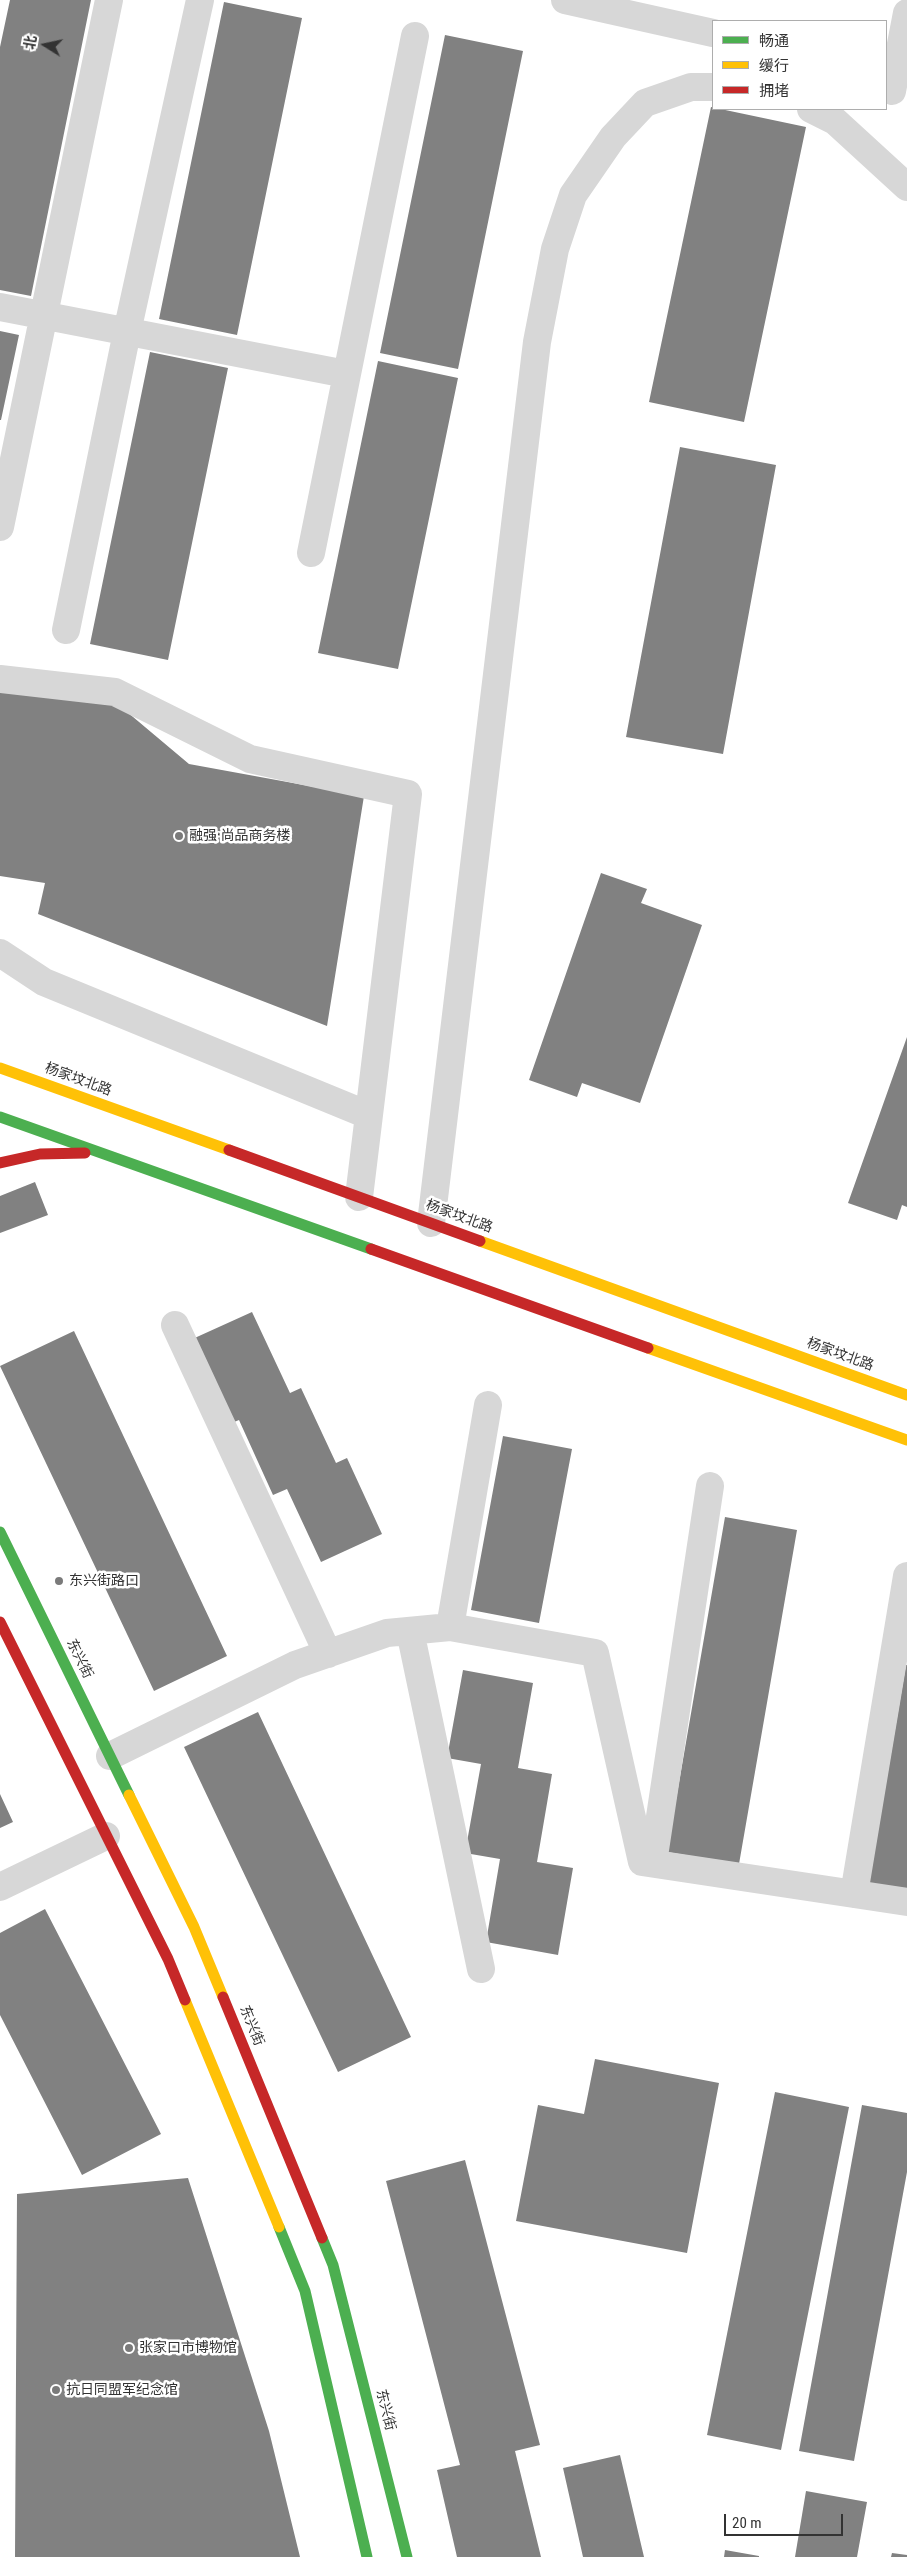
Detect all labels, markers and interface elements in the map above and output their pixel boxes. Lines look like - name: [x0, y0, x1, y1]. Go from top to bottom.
- north arrow: [20, 20, 70, 70]
- legend: [712, 20, 887, 110]
- text: 畅通: [759, 32, 789, 50]
- text: 北: [21, 34, 39, 51]
- text: 缓行: [759, 57, 789, 75]
- text: 拥堵: [759, 82, 789, 100]
- place label: 融强·尚品商务楼: [189, 828, 290, 844]
- marker: 融强·尚品商务楼: [173, 830, 185, 842]
- street label: 杨家坟北路: [42, 1060, 114, 1100]
- street label: 杨家坟北路: [423, 1197, 495, 1237]
- street label: 杨家坟北路: [804, 1335, 876, 1375]
- place label: 东兴街路口: [69, 1573, 139, 1589]
- marker: 东兴街路口: [53, 1575, 65, 1587]
- street label: 东兴街: [62, 1636, 96, 1682]
- street label: 东兴街: [235, 2003, 267, 2049]
- place label: 张家口市博物馆: [139, 2340, 237, 2356]
- marker: 张家口市博物馆: [123, 2342, 135, 2354]
- place label: 抗日同盟军纪念馆: [66, 2382, 178, 2398]
- marker: 抗日同盟军纪念馆: [50, 2384, 62, 2396]
- street label: 东兴街: [372, 2388, 398, 2432]
- scale bar: [727, 2504, 846, 2536]
- text: 20 m: [732, 2514, 762, 2532]

